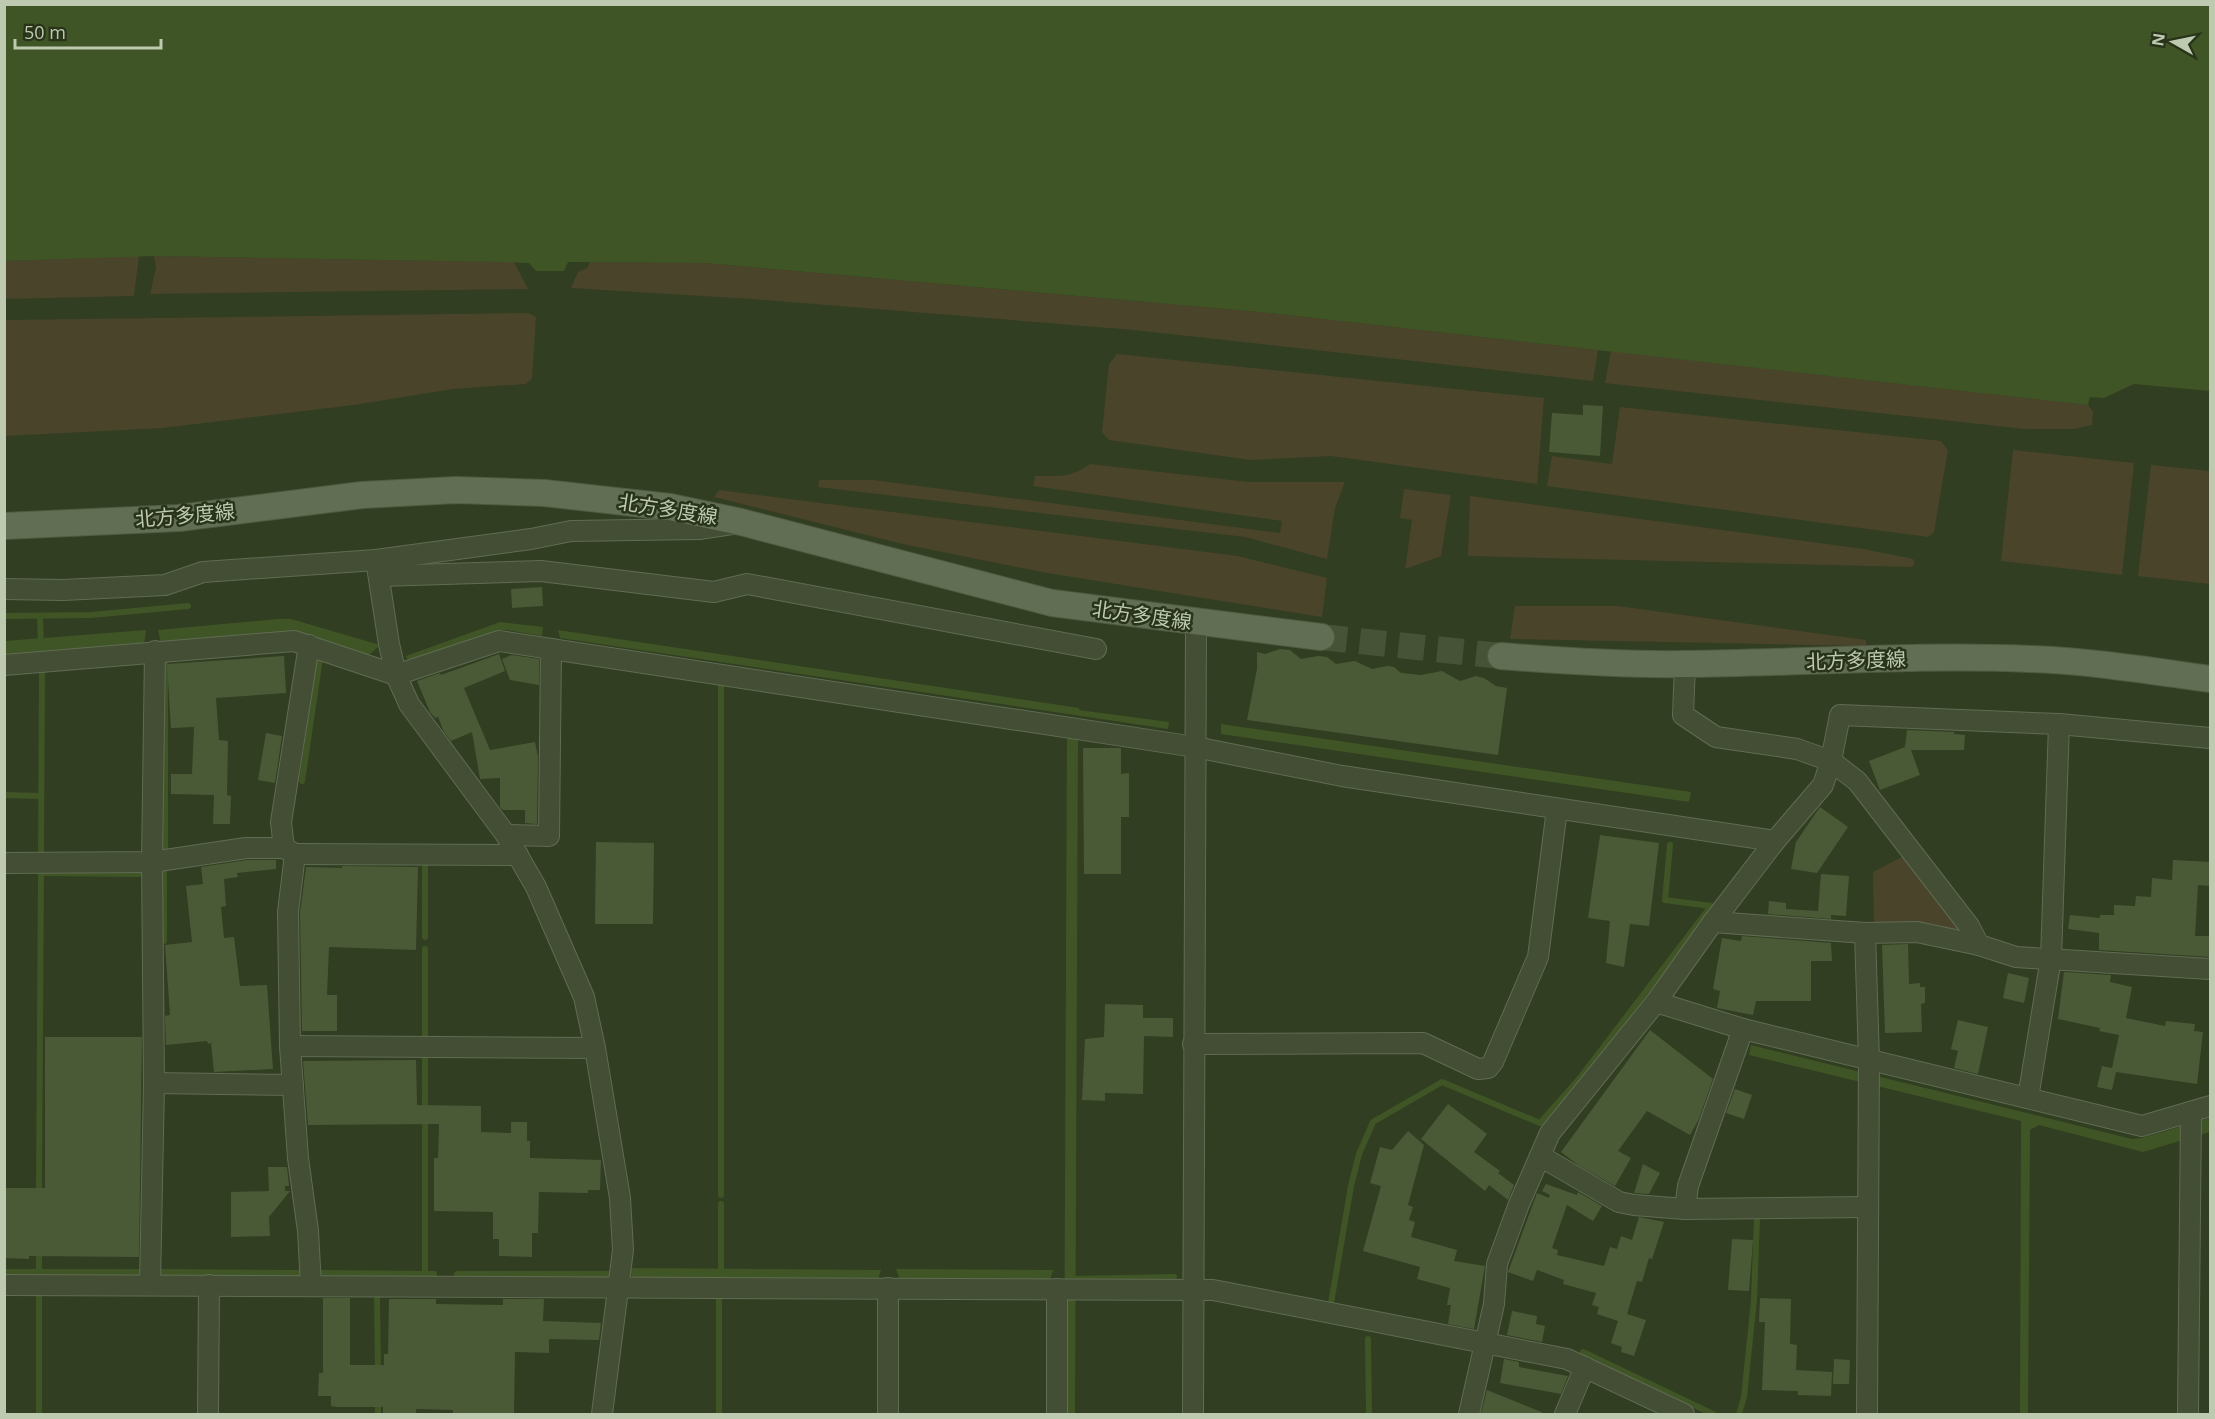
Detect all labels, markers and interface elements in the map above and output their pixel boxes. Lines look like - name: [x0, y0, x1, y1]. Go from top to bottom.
- scale bar: [15, 12, 160, 50]
- north arrow: [2143, 12, 2203, 72]
- text: 50 m: [24, 20, 66, 44]
- text: N: [2146, 32, 2170, 48]
- street label: 北方多度線: [617, 488, 719, 530]
- street label: 北方多度線: [134, 497, 236, 533]
- street label: 北方多度線: [1091, 595, 1193, 635]
- street label: 北方多度線: [1806, 645, 1906, 675]

